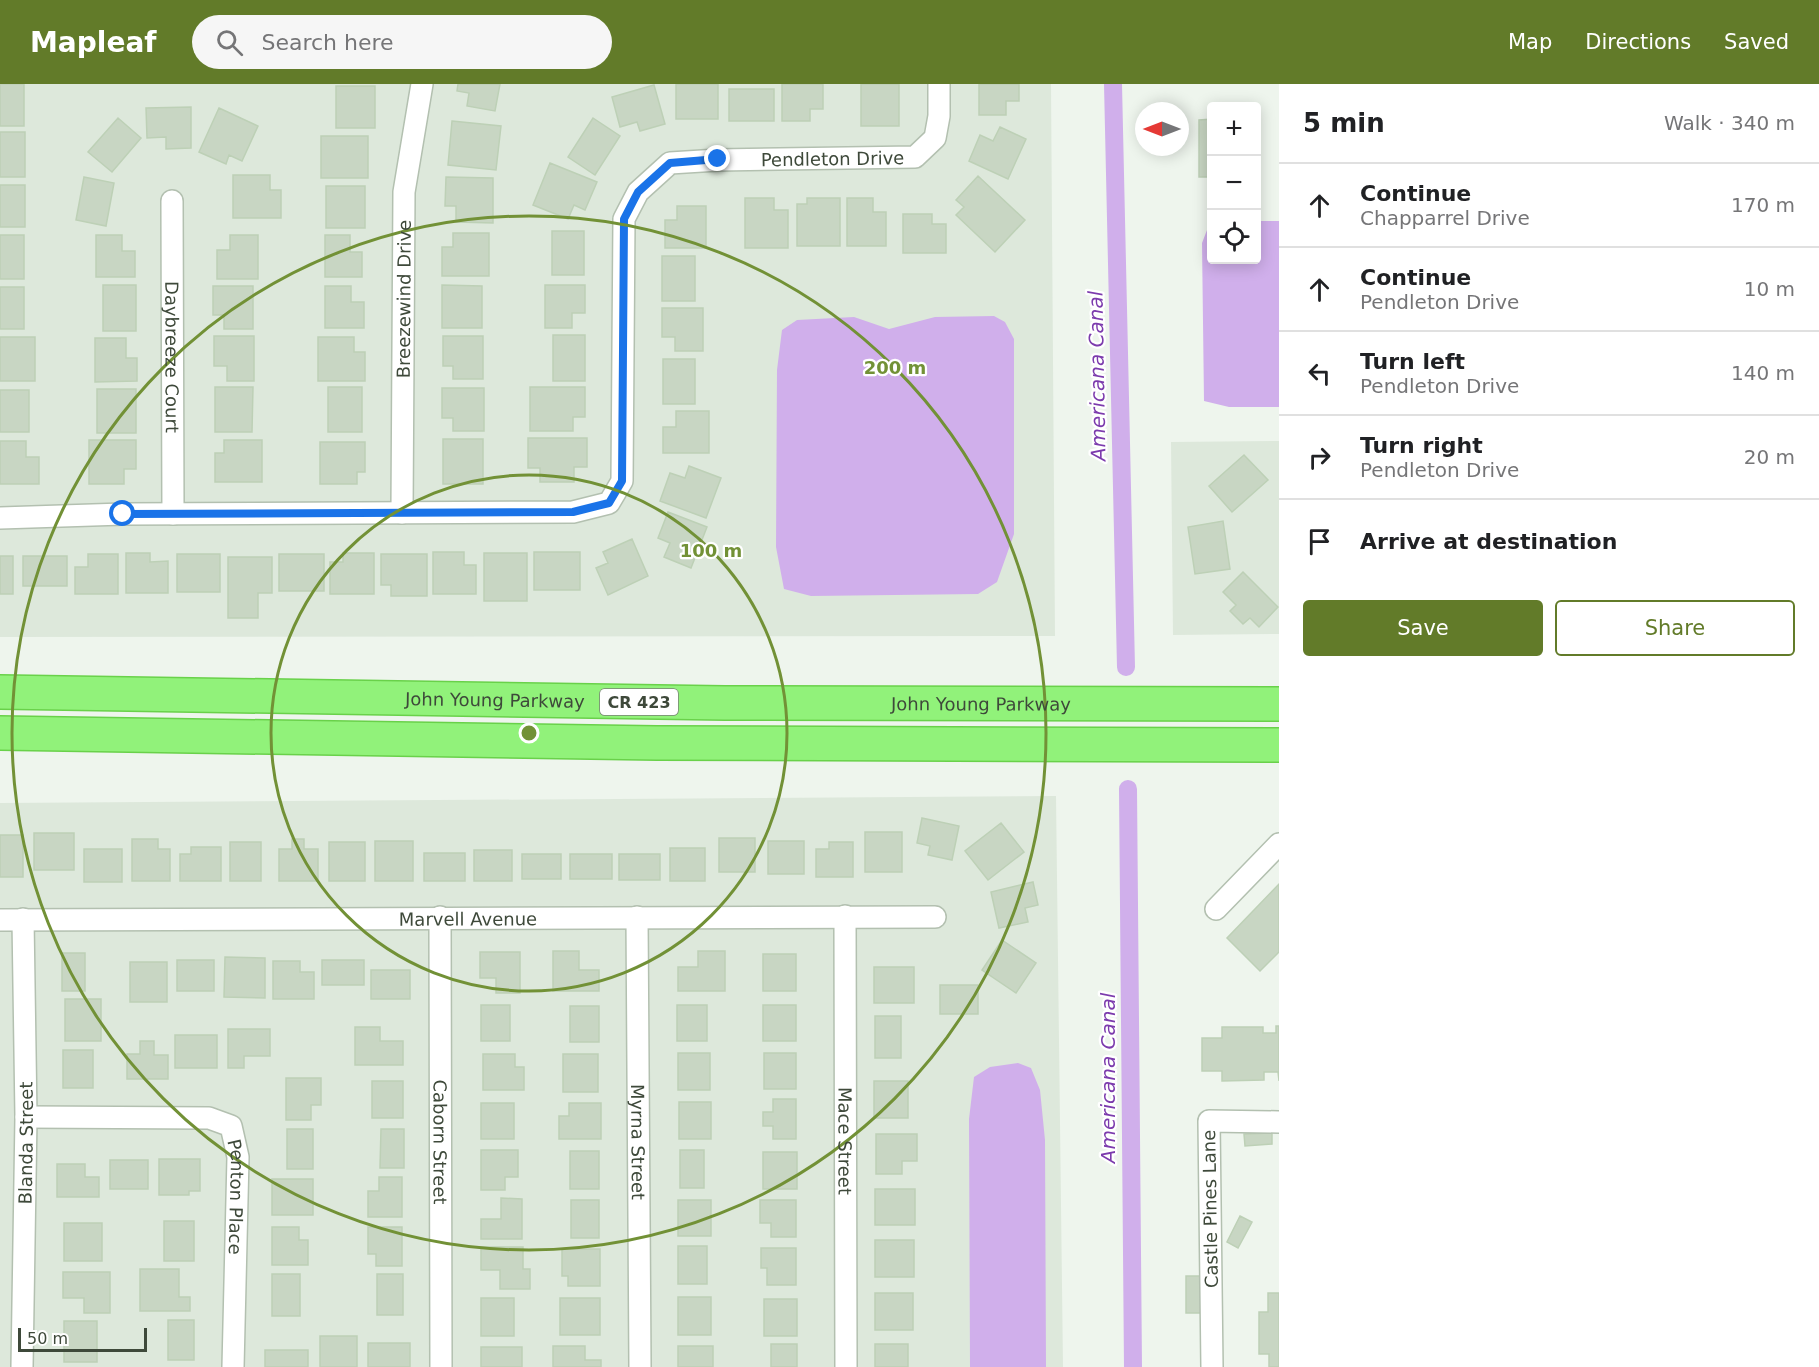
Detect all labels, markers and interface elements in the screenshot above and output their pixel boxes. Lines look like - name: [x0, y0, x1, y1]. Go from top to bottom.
- search box: [192, 15, 612, 69]
- text: Mapleaf: [30, 26, 156, 59]
- icon: search: [213, 26, 246, 59]
- text: Search here: [261, 30, 394, 55]
- text: Map: [1508, 30, 1552, 54]
- text: Directions: [1585, 30, 1691, 54]
- text: Saved: [1724, 30, 1789, 54]
- north arrow: [1135, 102, 1189, 156]
- map controls: [1207, 102, 1261, 264]
- button: +: [1207, 102, 1261, 156]
- text: 5 min: [1303, 108, 1385, 138]
- text: Walk · 340 m: [1664, 111, 1795, 135]
- route end: [704, 145, 730, 171]
- street label: Pendleton Drive: [761, 147, 904, 170]
- button: −: [1207, 156, 1261, 210]
- text: Continue: [1360, 181, 1471, 206]
- icon: ahead: [1303, 189, 1336, 222]
- text: 170 m: [1731, 193, 1795, 217]
- text: Chapparrel Drive: [1360, 206, 1530, 230]
- button: locate: [1207, 210, 1261, 264]
- street label: Breezewind Drive: [392, 220, 414, 378]
- text: Continue: [1360, 265, 1471, 290]
- icon: ahead: [1303, 273, 1336, 306]
- text: 10 m: [1744, 277, 1795, 301]
- street label: Daybreeze Court: [162, 281, 183, 433]
- water label: Americana Canal: [1084, 290, 1111, 463]
- text: Pendleton Drive: [1360, 290, 1519, 314]
- text: Turn left: [1360, 349, 1465, 374]
- text: 200 m: [864, 357, 926, 378]
- icon: left: [1303, 357, 1336, 390]
- text: 140 m: [1731, 361, 1795, 385]
- text: Pendleton Drive: [1360, 374, 1519, 398]
- text: Turn right: [1360, 433, 1483, 458]
- icon: right: [1303, 441, 1336, 474]
- text: 20 m: [1744, 445, 1795, 469]
- text: Pendleton Drive: [1360, 458, 1519, 482]
- route start: [109, 500, 135, 526]
- icon: arrive: [1303, 525, 1336, 558]
- text: Arrive at destination: [1360, 529, 1617, 554]
- text: 100 m: [680, 540, 742, 561]
- button: Save: [1303, 600, 1543, 656]
- button: Share: [1555, 600, 1795, 656]
- street label: John Young Parkway: [404, 688, 585, 711]
- road number: CR 423: [600, 689, 678, 715]
- street label: John Young Parkway: [890, 693, 1071, 714]
- centre of rings: [519, 723, 539, 743]
- street label: Marvell Avenue: [399, 908, 537, 929]
- water label: Americana Canal: [1096, 992, 1120, 1165]
- street label: Caborn Street: [430, 1079, 451, 1205]
- street label: Blanda Street: [14, 1081, 37, 1205]
- street label: Myrna Street: [628, 1084, 649, 1200]
- street label: Mace Street: [835, 1087, 856, 1195]
- street label: Castle Pines Lane: [1198, 1130, 1222, 1288]
- street label: Penton Place: [224, 1137, 249, 1255]
- scale bar: [18, 1325, 147, 1352]
- text: 50 m: [27, 1329, 68, 1348]

